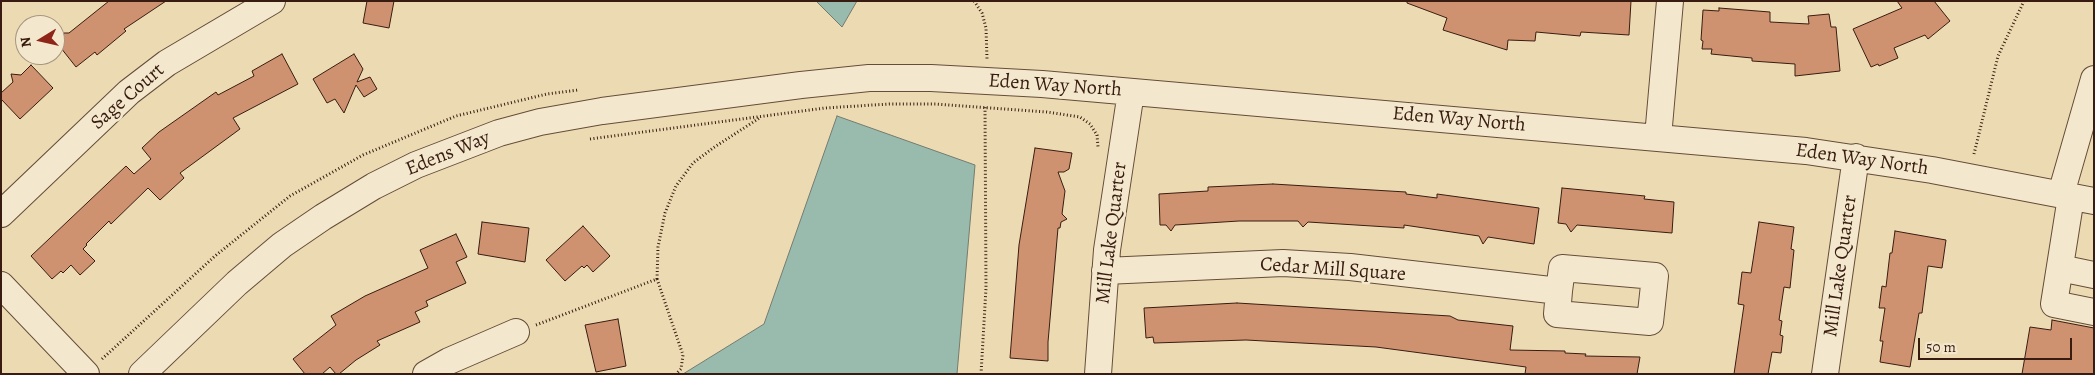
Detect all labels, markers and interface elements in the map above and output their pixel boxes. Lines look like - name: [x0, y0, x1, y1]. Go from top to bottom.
- north arrow: [15, 15, 65, 65]
- text: N: [15, 36, 36, 49]
- street label: Sage Court: [86, 59, 170, 135]
- street label: Eden Way North: [987, 69, 1123, 103]
- street label: Eden Way North: [1391, 102, 1527, 138]
- street label: Edens Way: [402, 126, 494, 182]
- street label: Eden Way North: [1794, 139, 1930, 181]
- street label: Mill Lake Quarter: [1091, 161, 1133, 305]
- street label: Mill Lake Quarter: [1819, 194, 1863, 338]
- street label: Cedar Mill Square: [1259, 253, 1407, 287]
- scale bar: [1920, 328, 2074, 360]
- text: 50 m: [1926, 337, 1956, 357]

